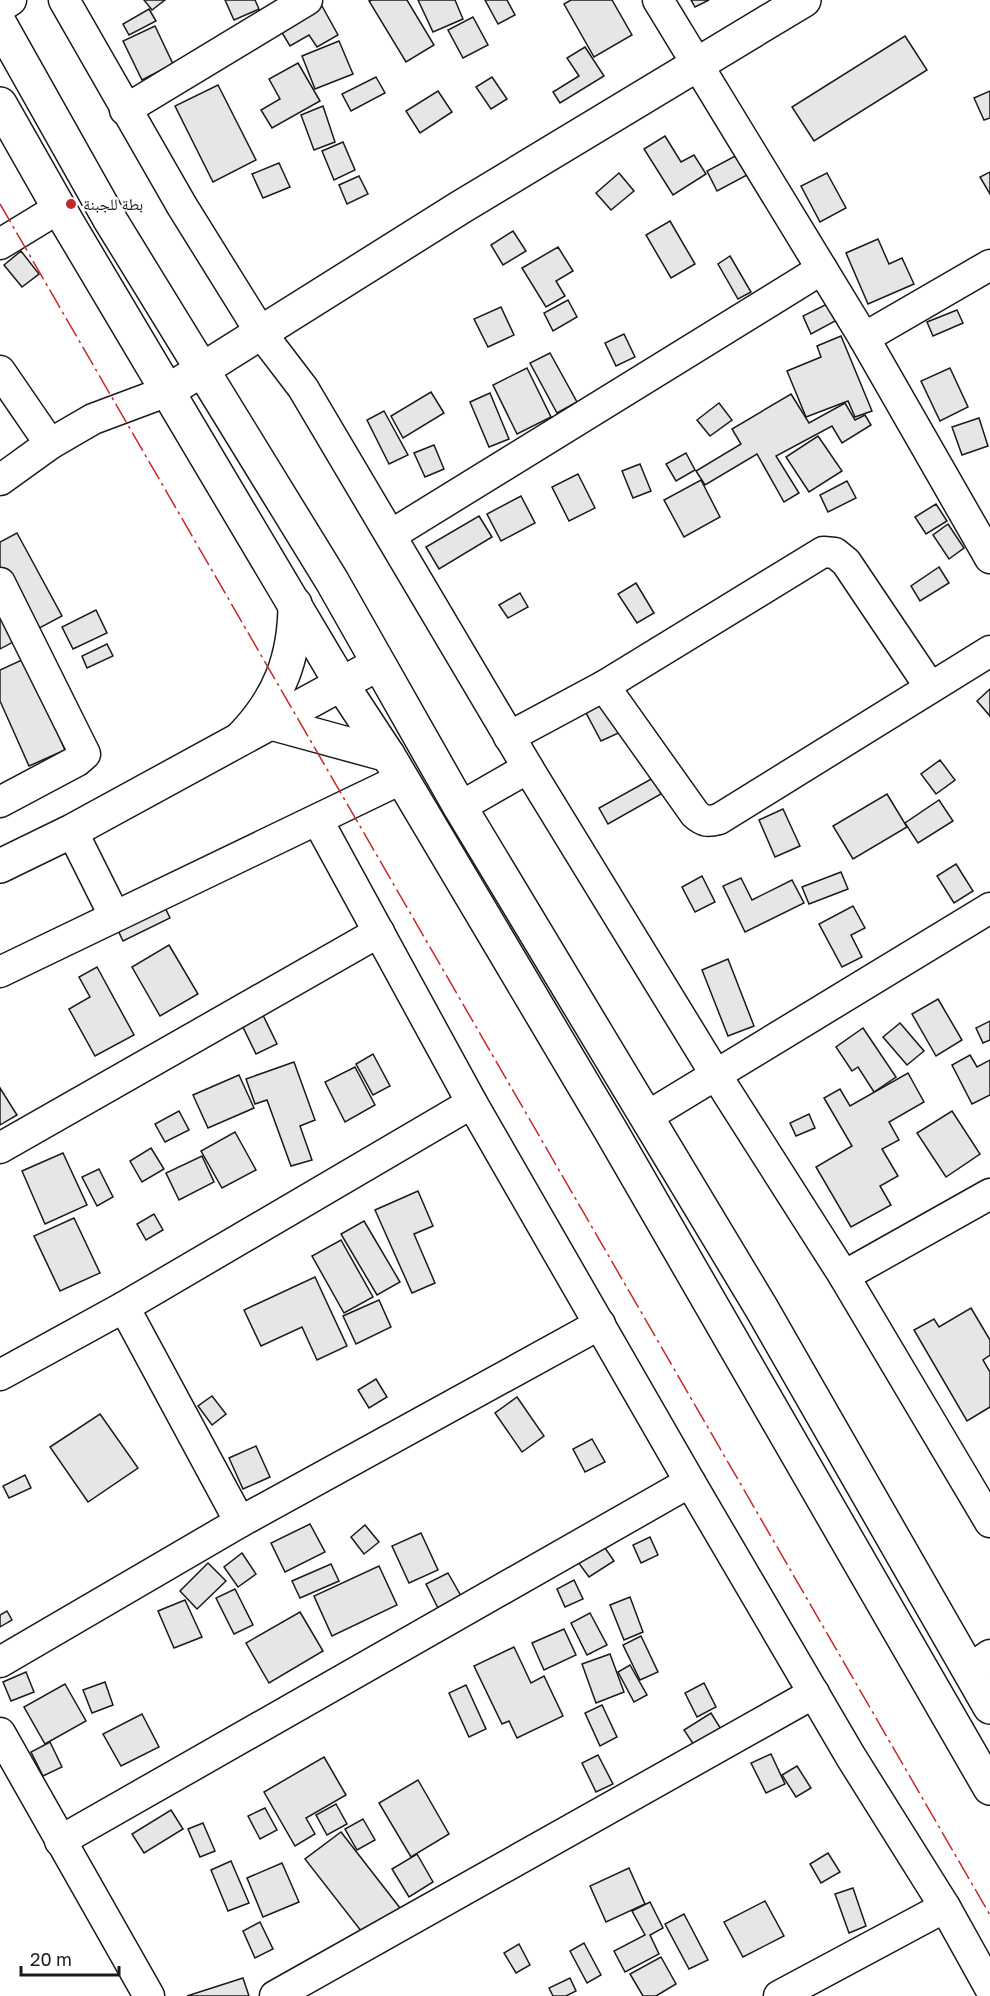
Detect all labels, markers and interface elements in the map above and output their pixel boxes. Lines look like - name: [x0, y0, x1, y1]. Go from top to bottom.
- place label: بطة للجبنة: [83, 194, 143, 214]
- marker: بطة للجبنة: [64, 197, 78, 211]
- scale bar: [21, 1939, 118, 1977]
- text: 20 m: [30, 1948, 72, 1970]

